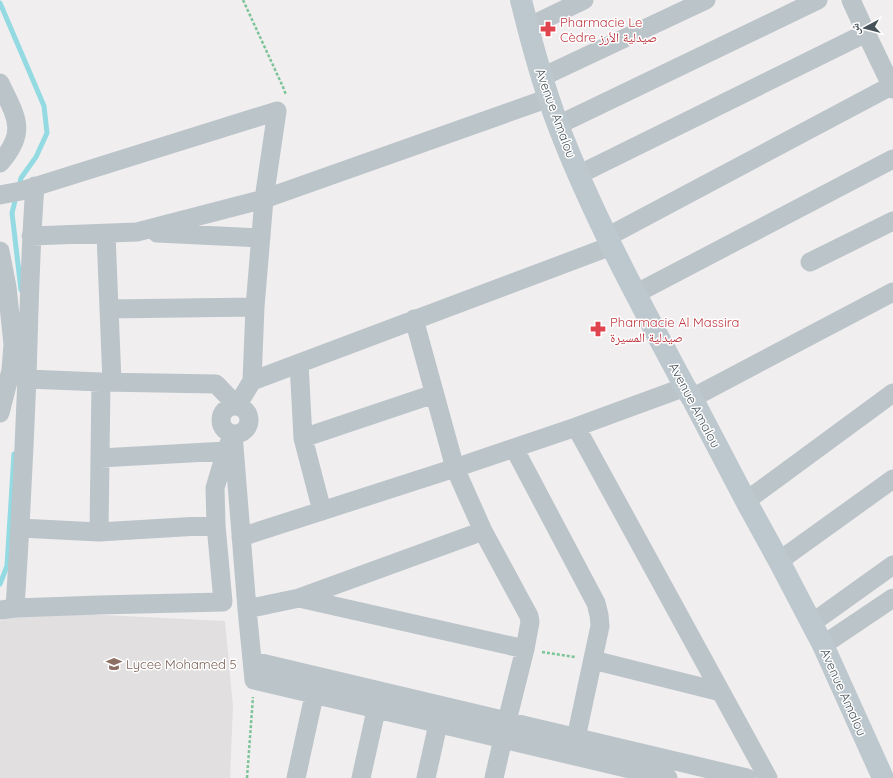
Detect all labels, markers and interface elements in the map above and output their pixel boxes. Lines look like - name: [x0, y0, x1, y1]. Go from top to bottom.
- north arrow: [845, 8, 885, 48]
- place label: Pharmacie Le Cèdre صيدلية الأرز: [560, 14, 657, 46]
- pharmacy icon: Pharmacie Le Cèdre صيدلية الأرز: [539, 20, 557, 38]
- text: ش: [847, 22, 864, 36]
- street label: Avenue Amalou: [532, 66, 580, 160]
- place label: Pharmacie Al Massira صيدلية المسيرة: [610, 314, 739, 346]
- pharmacy icon: Pharmacie Al Massira صيدلية المسيرة: [589, 320, 607, 338]
- street label: Avenue Amalou: [666, 360, 724, 450]
- street label: Avenue Amalou: [818, 646, 870, 738]
- school or university icon: Lycee Mohamed 5: [105, 655, 123, 673]
- place label: Lycee Mohamed 5: [126, 656, 237, 672]

